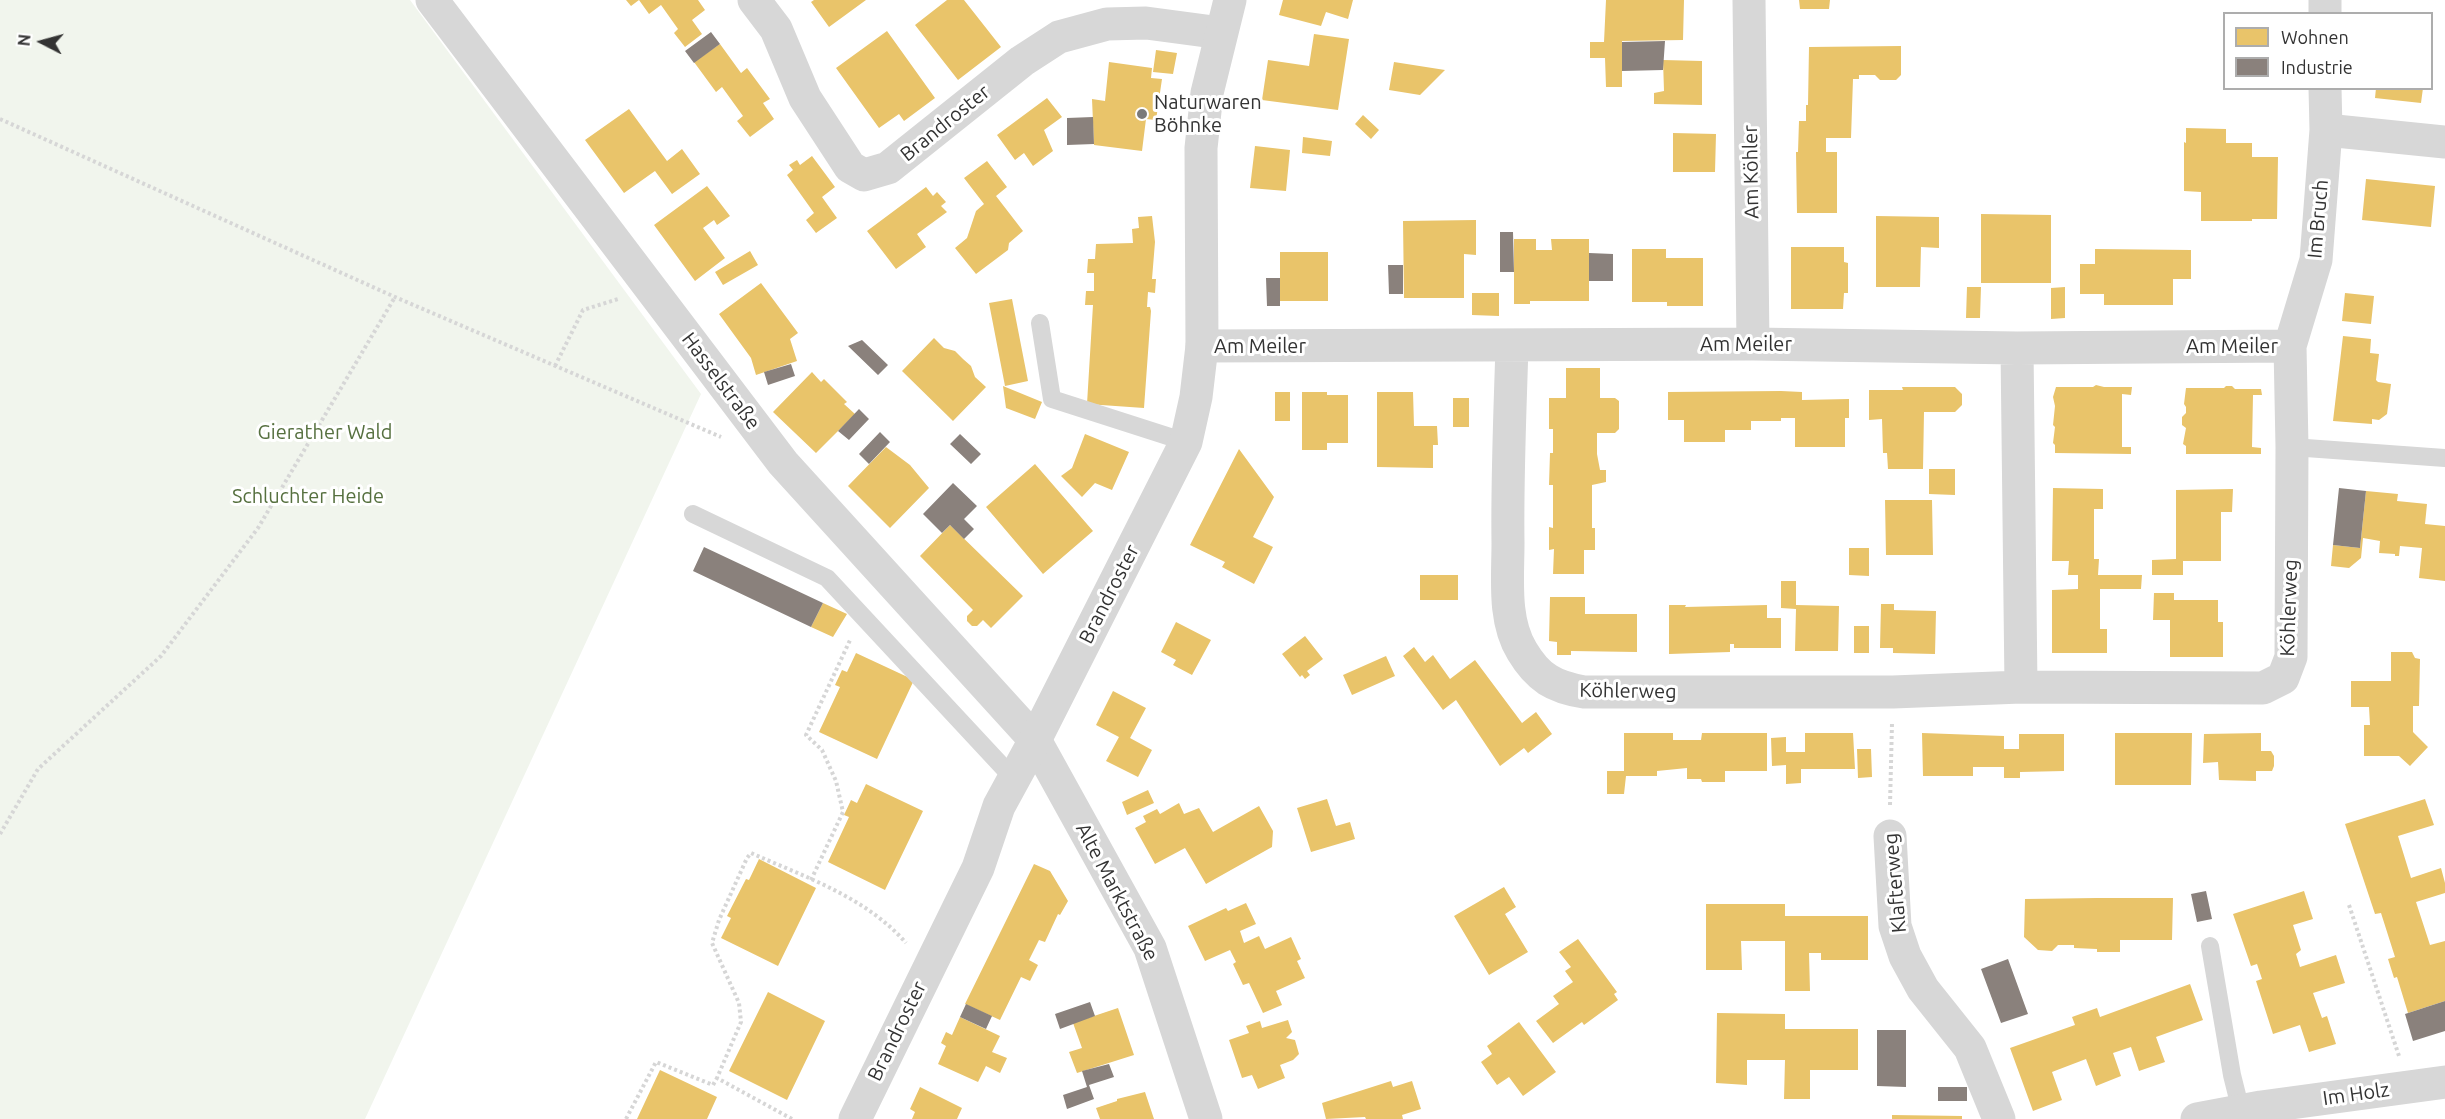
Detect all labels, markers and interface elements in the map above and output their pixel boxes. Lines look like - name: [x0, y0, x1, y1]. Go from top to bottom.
- north arrow: [12, 12, 72, 72]
- legend: [2223, 12, 2433, 90]
- text: Wohnen: [2281, 27, 2349, 47]
- text: N: [15, 33, 34, 47]
- text: Industrie: [2281, 57, 2353, 77]
- street label: Brandroster: [895, 80, 995, 166]
- place label: Naturwaren Böhnke: [1154, 90, 1262, 137]
- marker: Naturwaren Böhnke: [1135, 107, 1149, 121]
- street label: Am Köhler: [1738, 125, 1764, 219]
- street label: Im Bruch: [2303, 178, 2333, 260]
- street label: Hasselstraße: [677, 328, 765, 434]
- street label: Am Meiler: [1700, 332, 1792, 356]
- street label: Am Meiler: [1214, 334, 1306, 358]
- street label: Am Meiler: [2186, 334, 2278, 358]
- park label: Gierather Wald: [258, 420, 392, 444]
- park label: Schluchter Heide: [232, 484, 384, 508]
- street label: Brandroster: [1074, 540, 1144, 648]
- street label: Köhlerweg: [2275, 559, 2303, 657]
- street label: Köhlerweg: [1579, 678, 1677, 704]
- street label: Alte Marktstraße: [1071, 819, 1163, 965]
- street label: Klafterweg: [1879, 832, 1911, 934]
- street label: Brandroster: [863, 977, 931, 1085]
- street label: Im Holz: [2321, 1077, 2391, 1111]

